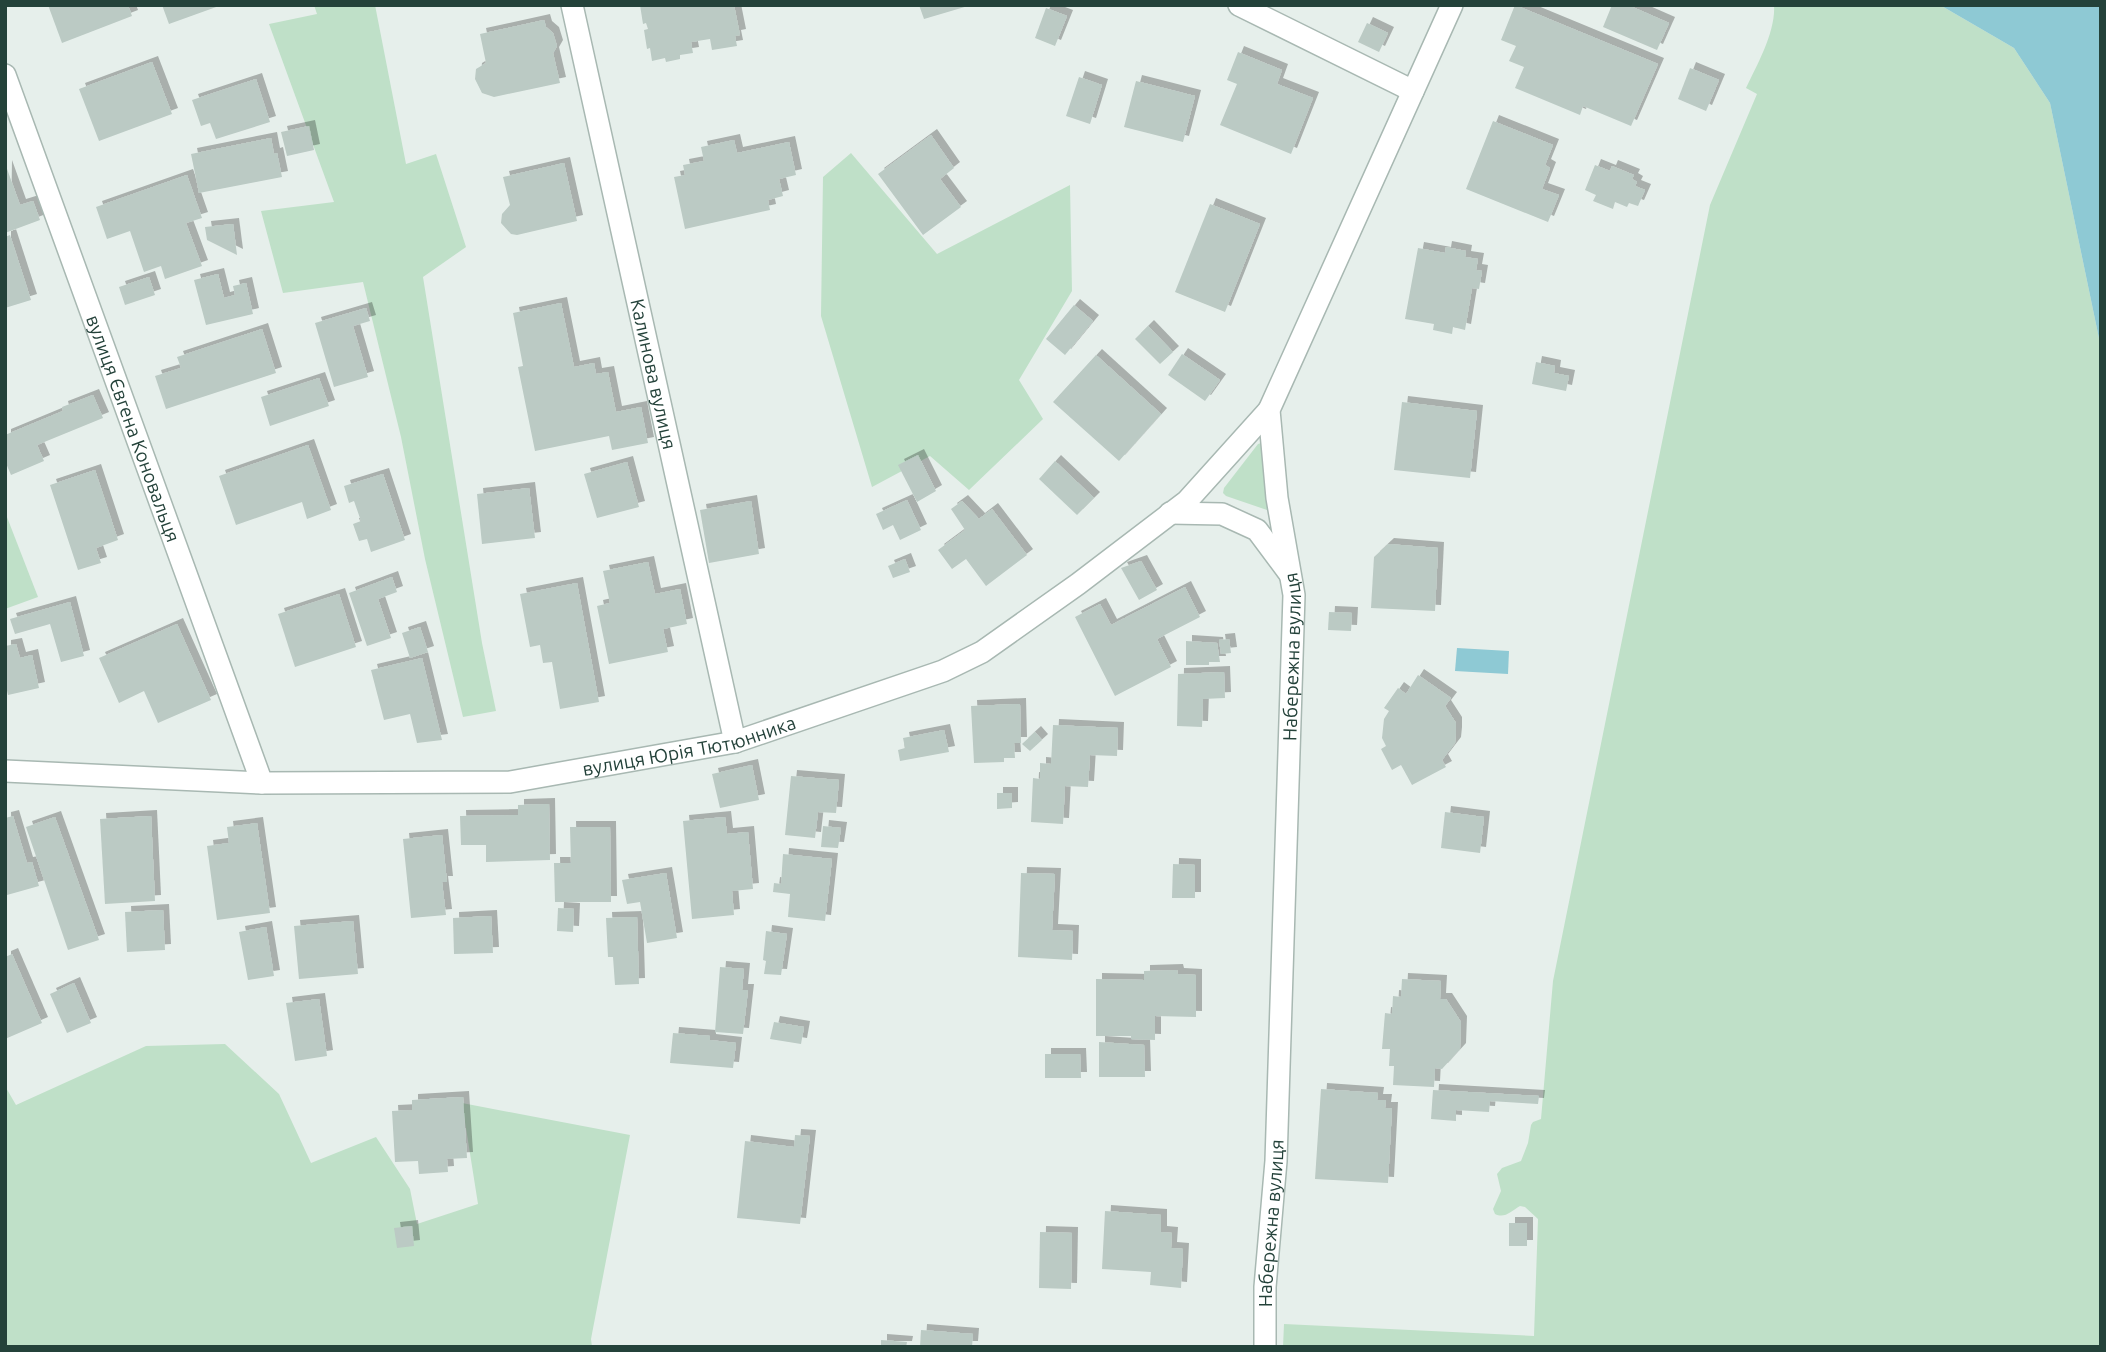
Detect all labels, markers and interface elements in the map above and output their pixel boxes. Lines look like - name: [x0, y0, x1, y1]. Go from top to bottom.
- street label: Калинова вулиця: [626, 297, 681, 451]
- street label: вулиця Євгена Коновальця: [82, 312, 185, 545]
- street label: Набережна вулиця: [1278, 571, 1305, 741]
- street label: вулиця Юрія Тютюнника: [581, 711, 798, 780]
- street label: Набережна вулиця: [1254, 1139, 1288, 1307]

